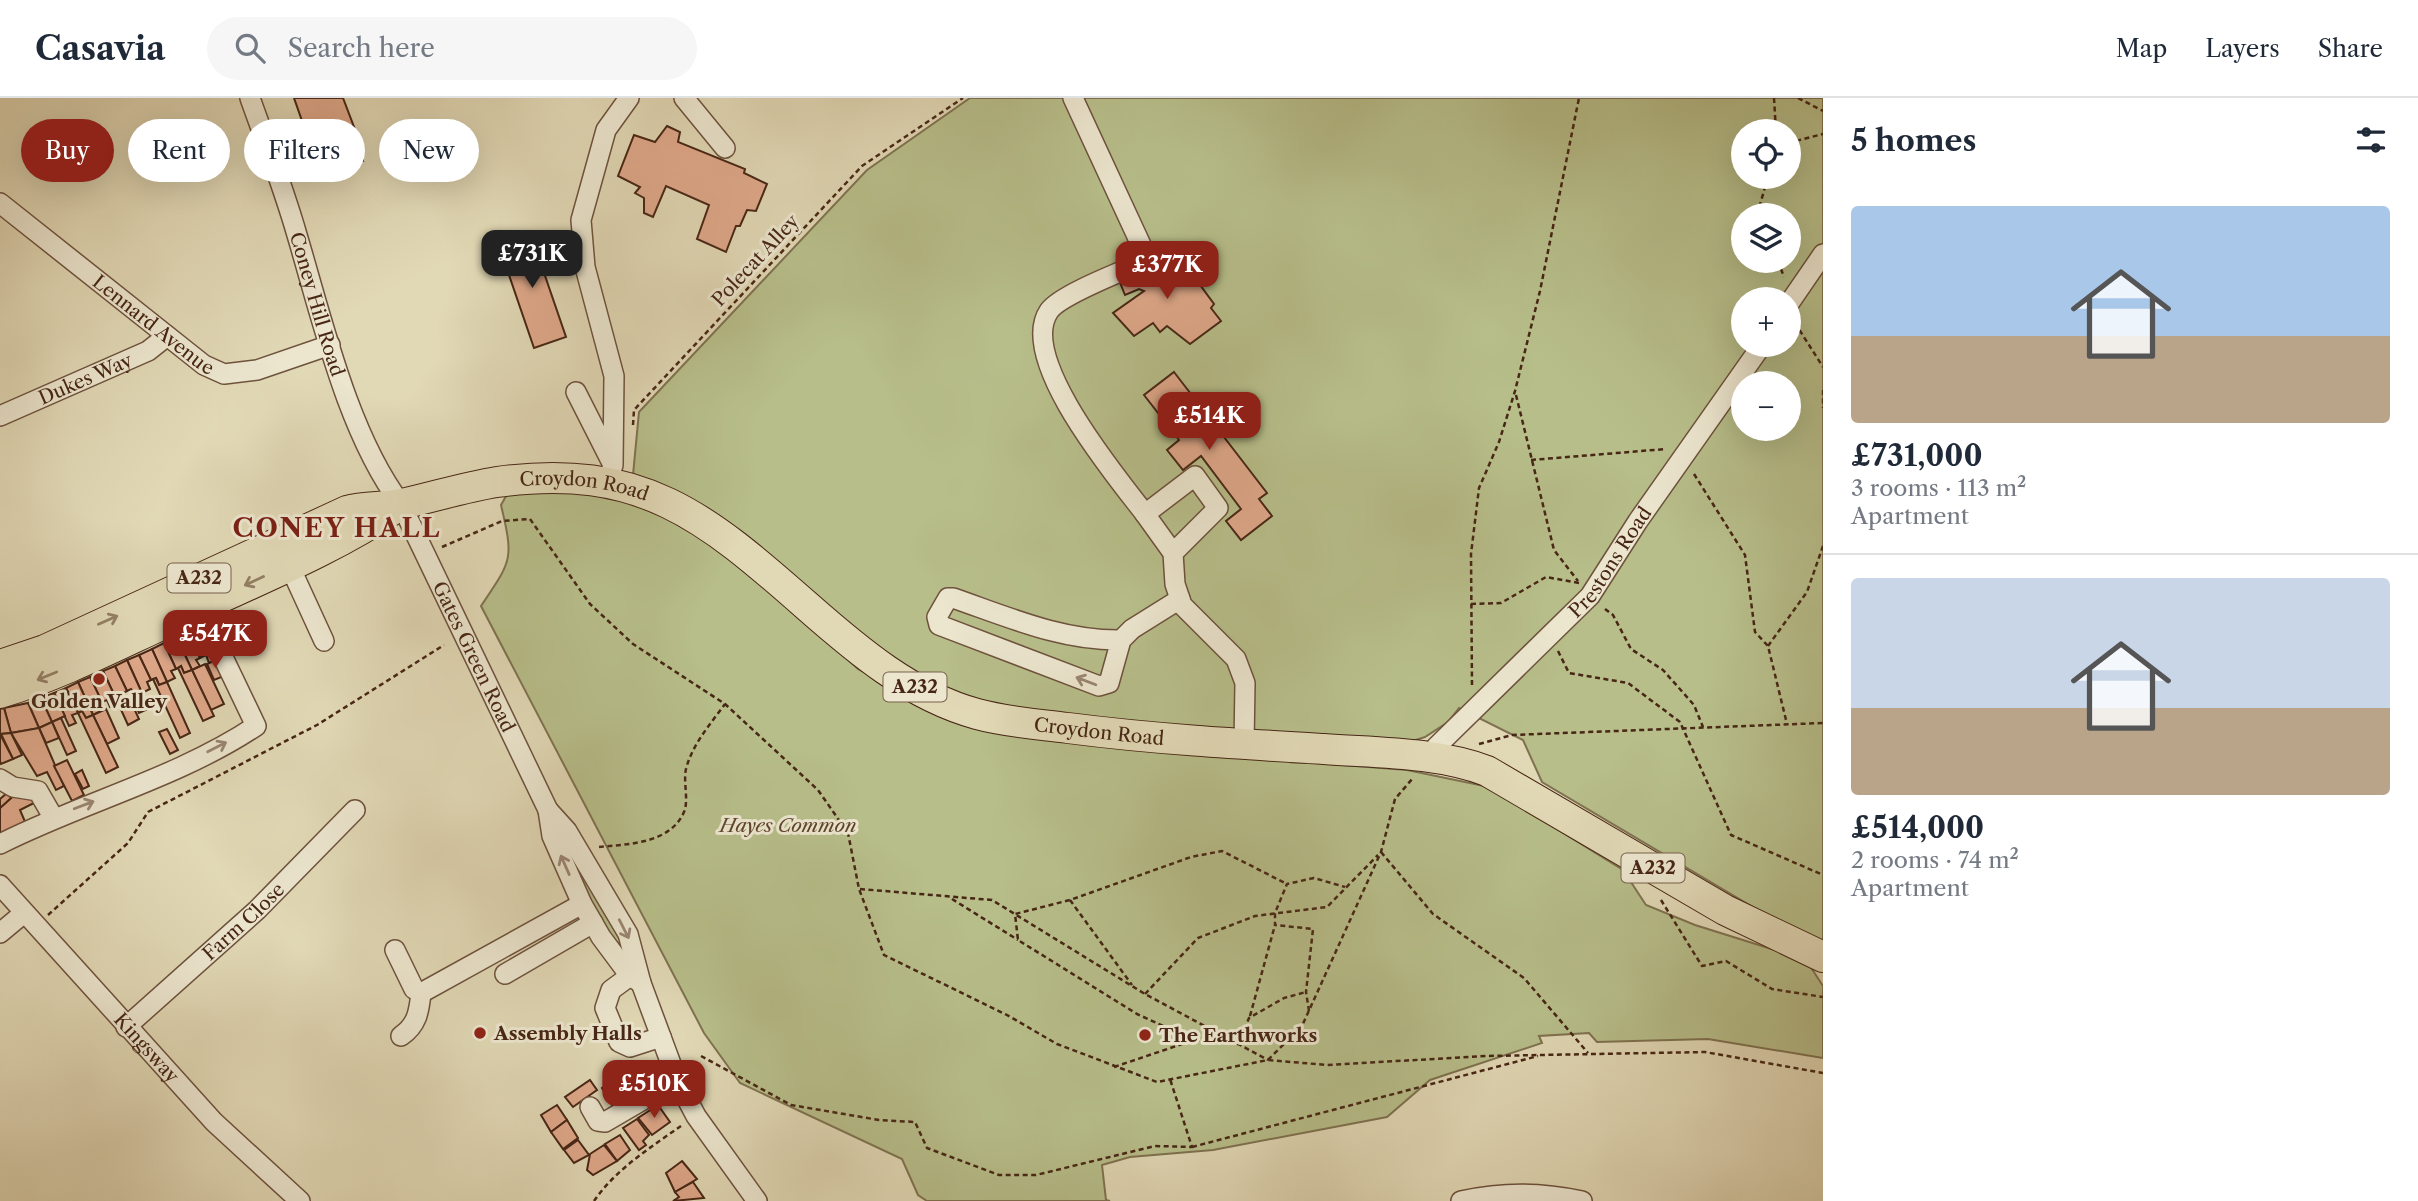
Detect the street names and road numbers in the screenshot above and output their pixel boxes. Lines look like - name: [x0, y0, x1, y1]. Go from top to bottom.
- street label: Polecat Alley: [707, 209, 804, 311]
- street label: Coney Hill Road: [285, 229, 349, 380]
- street label: Lennard Avenue: [88, 270, 217, 380]
- street label: Dukes Way: [35, 348, 136, 410]
- street label: Croydon Road: [519, 467, 652, 506]
- street label: Prestons Road: [1564, 502, 1657, 623]
- road number: A232: [168, 564, 230, 592]
- street label: Gates Green Road: [428, 578, 520, 736]
- road number: A232: [884, 672, 946, 702]
- street label: Croydon Road: [1033, 713, 1166, 750]
- road number: A232: [1622, 854, 1684, 882]
- street label: Farm Close: [198, 878, 289, 965]
- street label: Kingsway: [109, 1008, 184, 1088]

